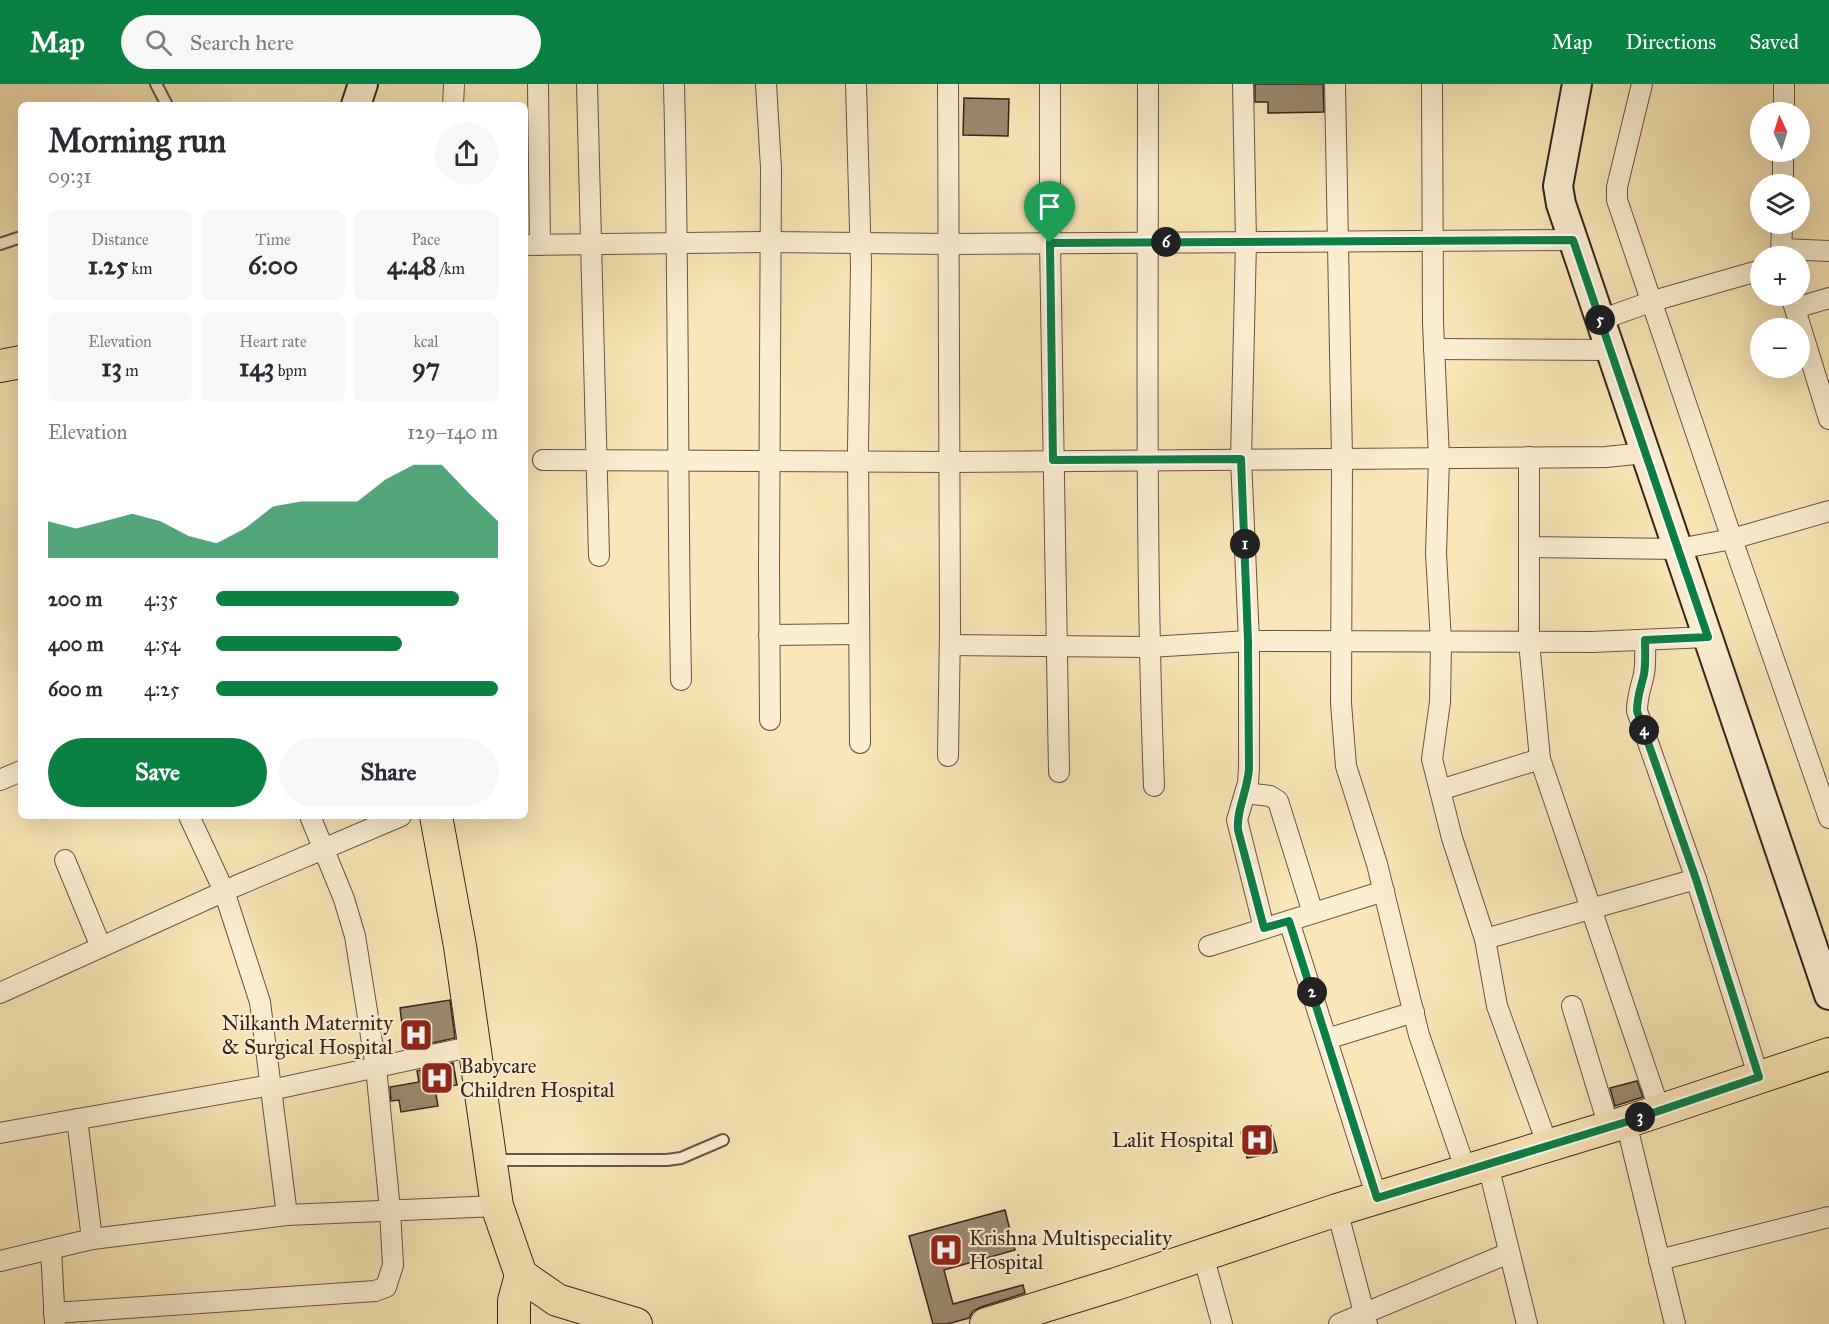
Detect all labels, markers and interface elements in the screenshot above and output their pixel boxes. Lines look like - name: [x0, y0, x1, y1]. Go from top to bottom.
- search box: [121, 15, 541, 69]
- text: Map: [30, 25, 85, 60]
- icon: search: [142, 26, 175, 59]
- text: Search here: [190, 29, 294, 56]
- text: Map: [1552, 29, 1593, 55]
- text: Directions: [1626, 29, 1716, 55]
- text: Saved: [1749, 29, 1799, 55]
- north arrow: [1750, 102, 1810, 162]
- map controls: [1750, 102, 1810, 378]
- text: Morning run: [48, 121, 226, 161]
- button: share: [435, 122, 498, 185]
- text: 09:31: [48, 164, 91, 188]
- button: layers: [1750, 174, 1810, 234]
- pin: [1024, 181, 1075, 243]
- icon: arrive: [1033, 190, 1066, 223]
- pin: 6: [1151, 227, 1181, 257]
- text: Distance: [91, 230, 149, 249]
- text: Time: [255, 230, 291, 249]
- text: Pace: [411, 230, 441, 249]
- text: 6: [1162, 232, 1170, 251]
- button: +: [1750, 246, 1810, 306]
- text: 1.25: [88, 249, 128, 281]
- text: 6:00: [248, 249, 298, 281]
- text: 4:48: [387, 249, 436, 281]
- text: km: [128, 259, 152, 278]
- text: /km: [436, 259, 465, 278]
- pin: 5: [1585, 305, 1615, 335]
- text: 5: [1596, 310, 1604, 329]
- button: −: [1750, 318, 1810, 378]
- text: Elevation: [88, 332, 152, 351]
- text: Heart rate: [239, 332, 307, 351]
- text: kcal: [413, 332, 439, 351]
- text: 13: [101, 351, 122, 383]
- text: 143: [239, 351, 274, 383]
- text: 97: [412, 351, 440, 383]
- text: m: [122, 361, 139, 380]
- text: bpm: [274, 361, 307, 380]
- text: Elevation: [48, 420, 127, 444]
- text: 129–140 m: [407, 420, 498, 444]
- pin: 1: [1230, 529, 1260, 559]
- text: 1: [1242, 534, 1248, 553]
- text: 200 m: [48, 587, 102, 611]
- text: 4:35: [144, 587, 177, 611]
- text: 400 m: [48, 632, 104, 656]
- text: 4:54: [144, 632, 180, 656]
- text: 600 m: [48, 677, 103, 701]
- text: 4:25: [144, 677, 179, 701]
- pin: 4: [1629, 715, 1659, 745]
- text: 4: [1640, 720, 1648, 739]
- button: Save: [48, 738, 267, 807]
- button: Share: [279, 738, 498, 807]
- pin: 2: [1297, 977, 1327, 1007]
- text: 2: [1308, 982, 1316, 1001]
- place label: Nilkanth Maternity & Surgical Hospital: [221, 1010, 394, 1060]
- hospital icon: Nilkanth Maternity & Surgical Hospital: [398, 1017, 434, 1053]
- place label: Babycare Children Hospital: [460, 1053, 615, 1103]
- hospital icon: Babycare Children Hospital: [419, 1060, 455, 1096]
- pin: 3: [1625, 1102, 1655, 1132]
- text: 3: [1637, 1107, 1643, 1126]
- hospital icon: Lalit Hospital: [1239, 1122, 1275, 1158]
- place label: Lalit Hospital: [1112, 1127, 1234, 1153]
- place label: Krishna Multispeciality Hospital: [969, 1225, 1173, 1275]
- hospital icon: Krishna Multispeciality Hospital: [928, 1232, 964, 1268]

